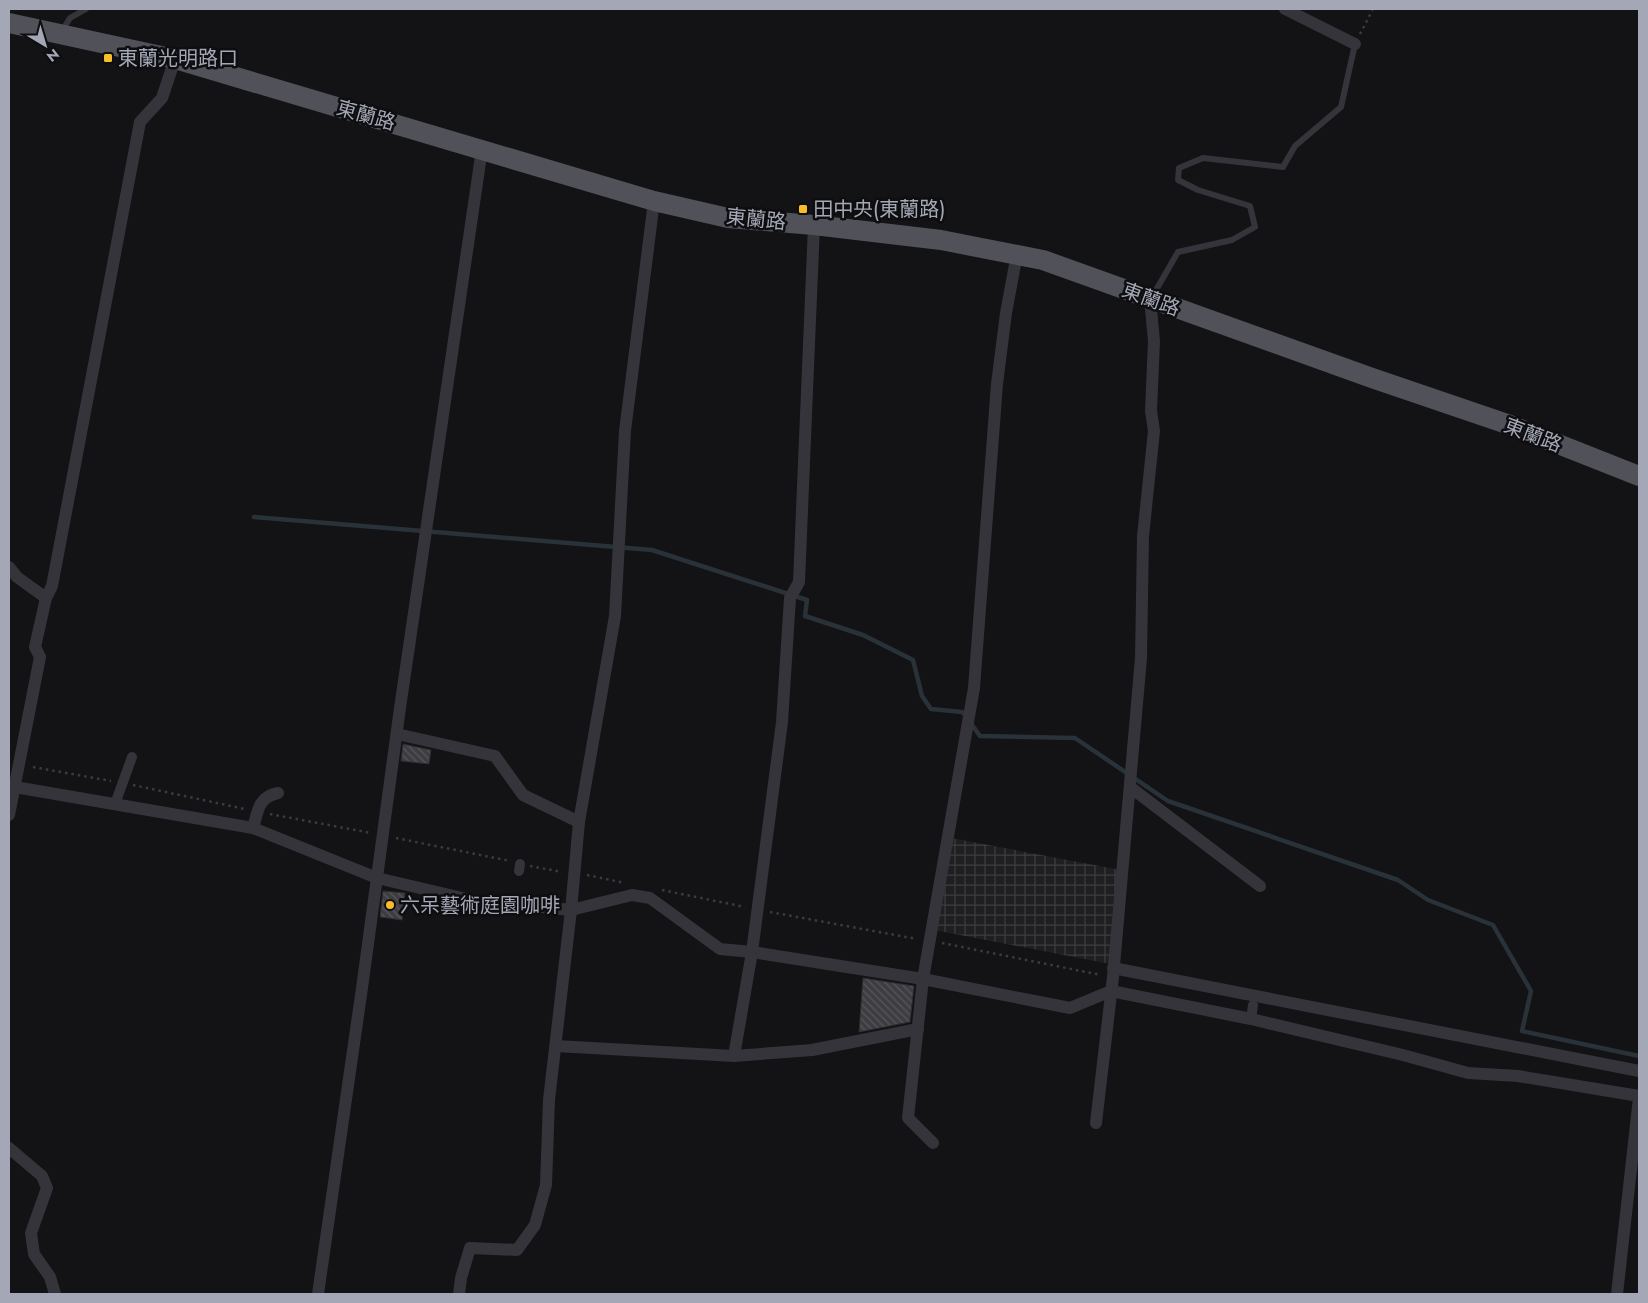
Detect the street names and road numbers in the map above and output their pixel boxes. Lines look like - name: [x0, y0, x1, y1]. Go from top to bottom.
- street label: 東蘭路: [333, 93, 399, 138]
- street label: 東蘭路: [725, 202, 787, 237]
- street label: 東蘭路: [1118, 276, 1184, 323]
- street label: 東蘭路: [1500, 411, 1566, 460]

